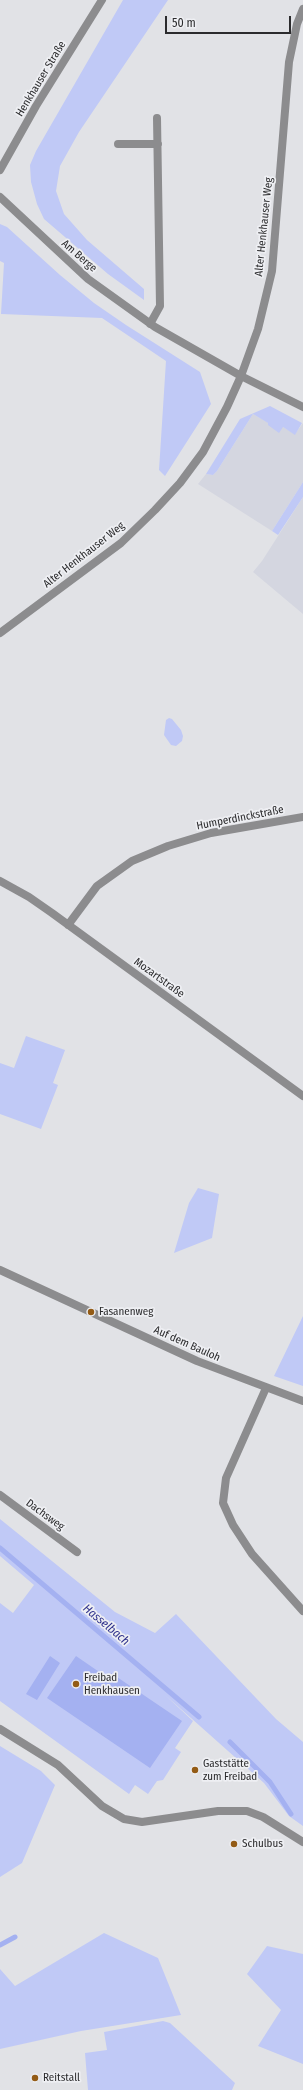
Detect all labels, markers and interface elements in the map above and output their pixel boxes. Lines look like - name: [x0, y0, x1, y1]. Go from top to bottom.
- scale bar: [167, 8, 293, 34]
- text: 50 m: [172, 16, 196, 30]
- street label: Henkhauser Straße: [13, 39, 69, 119]
- street label: Alter Henkhauser Weg: [252, 177, 276, 277]
- street label: Am Berge: [59, 237, 99, 275]
- street label: Alter Henkhauser Weg: [41, 519, 127, 591]
- street label: Humperdinckstraße: [195, 803, 285, 833]
- street label: Mozartstraße: [131, 955, 187, 1001]
- place label: Fasanenweg: [99, 1305, 153, 1319]
- marker: Fasanenweg: [86, 1307, 96, 1317]
- street label: Auf dem Bauloh: [152, 1323, 222, 1365]
- street label: Dachsweg: [23, 1497, 67, 1533]
- water label: Hasselbach: [80, 1601, 132, 1649]
- place label: Freibad Henkhausen: [84, 1671, 140, 1697]
- marker: Freibad Henkhausen: [71, 1679, 81, 1689]
- place label: Gaststätte zum Freibad: [203, 1757, 257, 1783]
- marker: Gaststätte zum Freibad: [190, 1765, 200, 1775]
- place label: Schulbus: [242, 1837, 283, 1851]
- marker: Schulbus: [229, 1839, 239, 1849]
- place label: Reitstall: [43, 2071, 80, 2085]
- marker: Reitstall: [30, 2073, 40, 2083]

